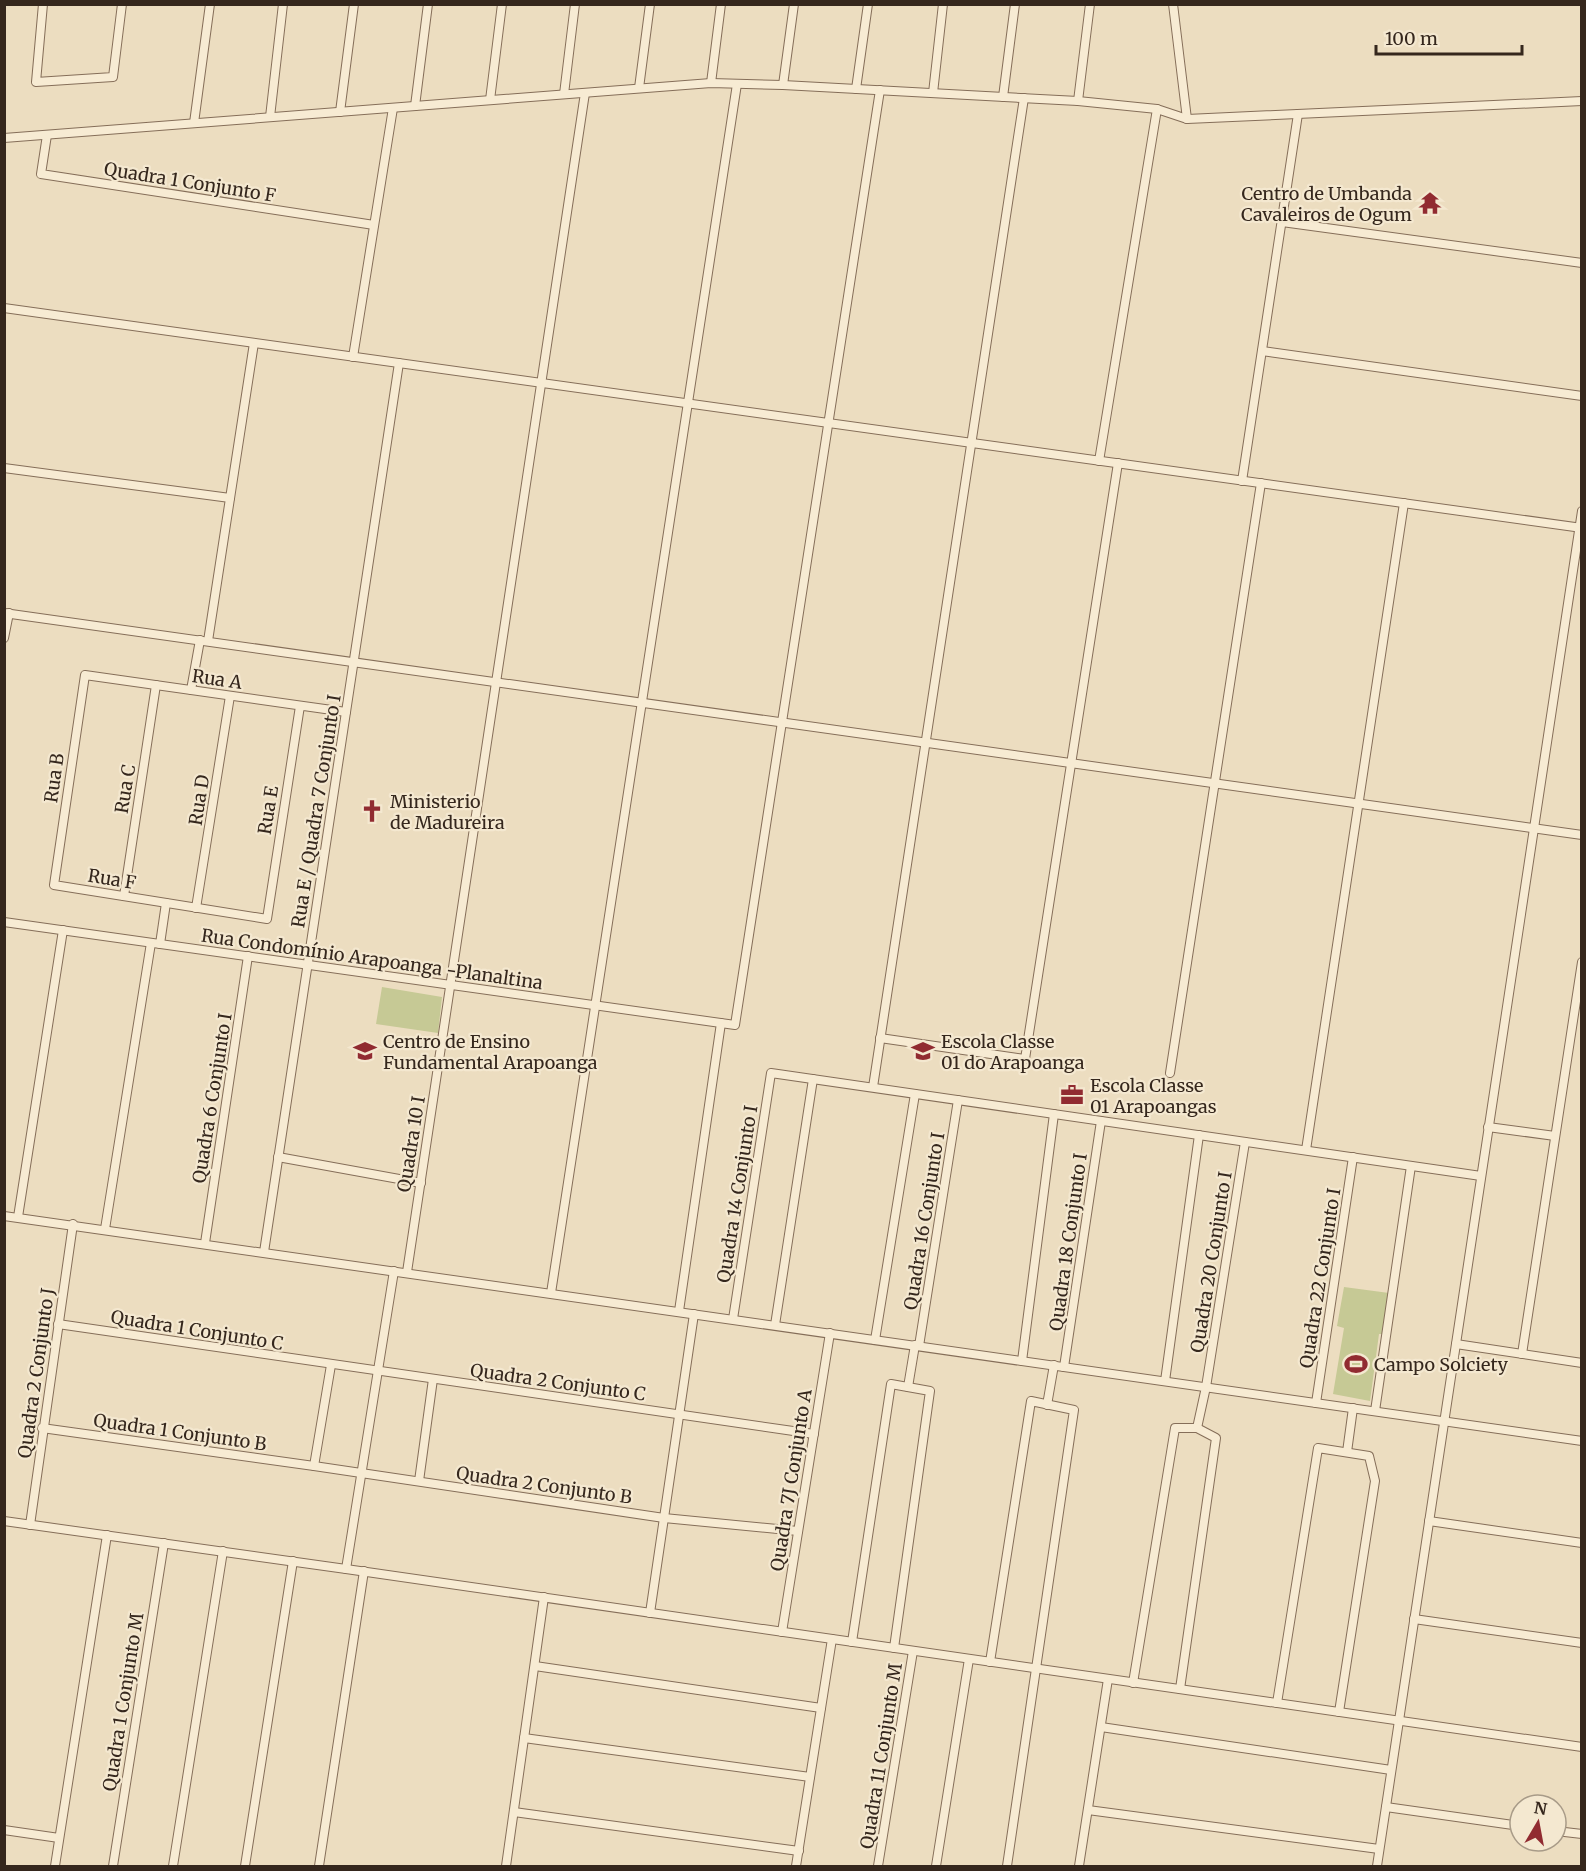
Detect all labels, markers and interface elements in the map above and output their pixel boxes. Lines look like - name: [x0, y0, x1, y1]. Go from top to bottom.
- scale bar: [1376, 18, 1522, 56]
- text: 100 m: [1385, 27, 1438, 50]
- street label: Quadra 1 Conjunto F: [102, 157, 278, 207]
- place label: Centro de Umbanda Cavaleiros de Ogum: [1241, 182, 1412, 226]
- temple icon: Centro de Umbanda Cavaleiros de Ogum: [1417, 190, 1443, 216]
- street label: Rua A: [191, 664, 244, 694]
- street label: Rua E / Quadra 7 Conjunto I: [286, 693, 346, 929]
- street label: Rua B: [39, 752, 69, 804]
- street label: Rua C: [110, 763, 140, 815]
- street label: Rua D: [184, 773, 214, 827]
- street label: Rua E: [253, 783, 283, 836]
- place label: Ministerio de Madureira: [390, 790, 505, 834]
- church icon: Ministerio de Madureira: [359, 798, 385, 824]
- street label: Rua F: [86, 864, 138, 894]
- street label: Rua Condomínio Arapoanga -Planaltina: [200, 924, 545, 994]
- street label: Quadra 6 Conjunto I: [187, 1011, 237, 1185]
- place label: Centro de Ensino Fundamental Arapoanga: [383, 1030, 598, 1074]
- place label: Escola Classe 01 do Arapoanga: [941, 1030, 1085, 1074]
- school or university icon: Centro de Ensino Fundamental Arapoanga: [352, 1038, 378, 1064]
- school or university icon: Escola Classe 01 do Arapoanga: [910, 1038, 936, 1064]
- place label: Escola Classe 01 Arapoangas: [1090, 1074, 1217, 1118]
- office icon: Escola Classe 01 Arapoangas: [1059, 1082, 1085, 1108]
- street label: Quadra 10 I: [392, 1094, 430, 1194]
- street label: Quadra 14 Conjunto I: [712, 1104, 762, 1284]
- street label: Quadra 16 Conjunto I: [899, 1131, 949, 1311]
- street label: Quadra 18 Conjunto I: [1044, 1152, 1092, 1332]
- street label: Quadra 20 Conjunto I: [1185, 1170, 1237, 1354]
- street label: Quadra 22 Conjunto I: [1294, 1186, 1346, 1370]
- street label: Quadra 2 Conjunto J: [13, 1286, 59, 1460]
- street label: Quadra 1 Conjunto C: [109, 1305, 285, 1355]
- sports icon: Campo Solciety: [1343, 1351, 1369, 1377]
- place label: Campo Solciety: [1374, 1353, 1509, 1376]
- street label: Quadra 2 Conjunto C: [469, 1358, 647, 1406]
- street label: Quadra 7J Conjunto A: [765, 1387, 817, 1573]
- street label: Quadra 1 Conjunto B: [92, 1408, 268, 1456]
- street label: Quadra 2 Conjunto B: [455, 1461, 633, 1509]
- street label: Quadra 1 Conjunto M: [98, 1611, 148, 1793]
- street label: Quadra 11 Conjunto M: [855, 1661, 907, 1851]
- north arrow: [1508, 1793, 1568, 1853]
- text: N: [1533, 1797, 1549, 1819]

